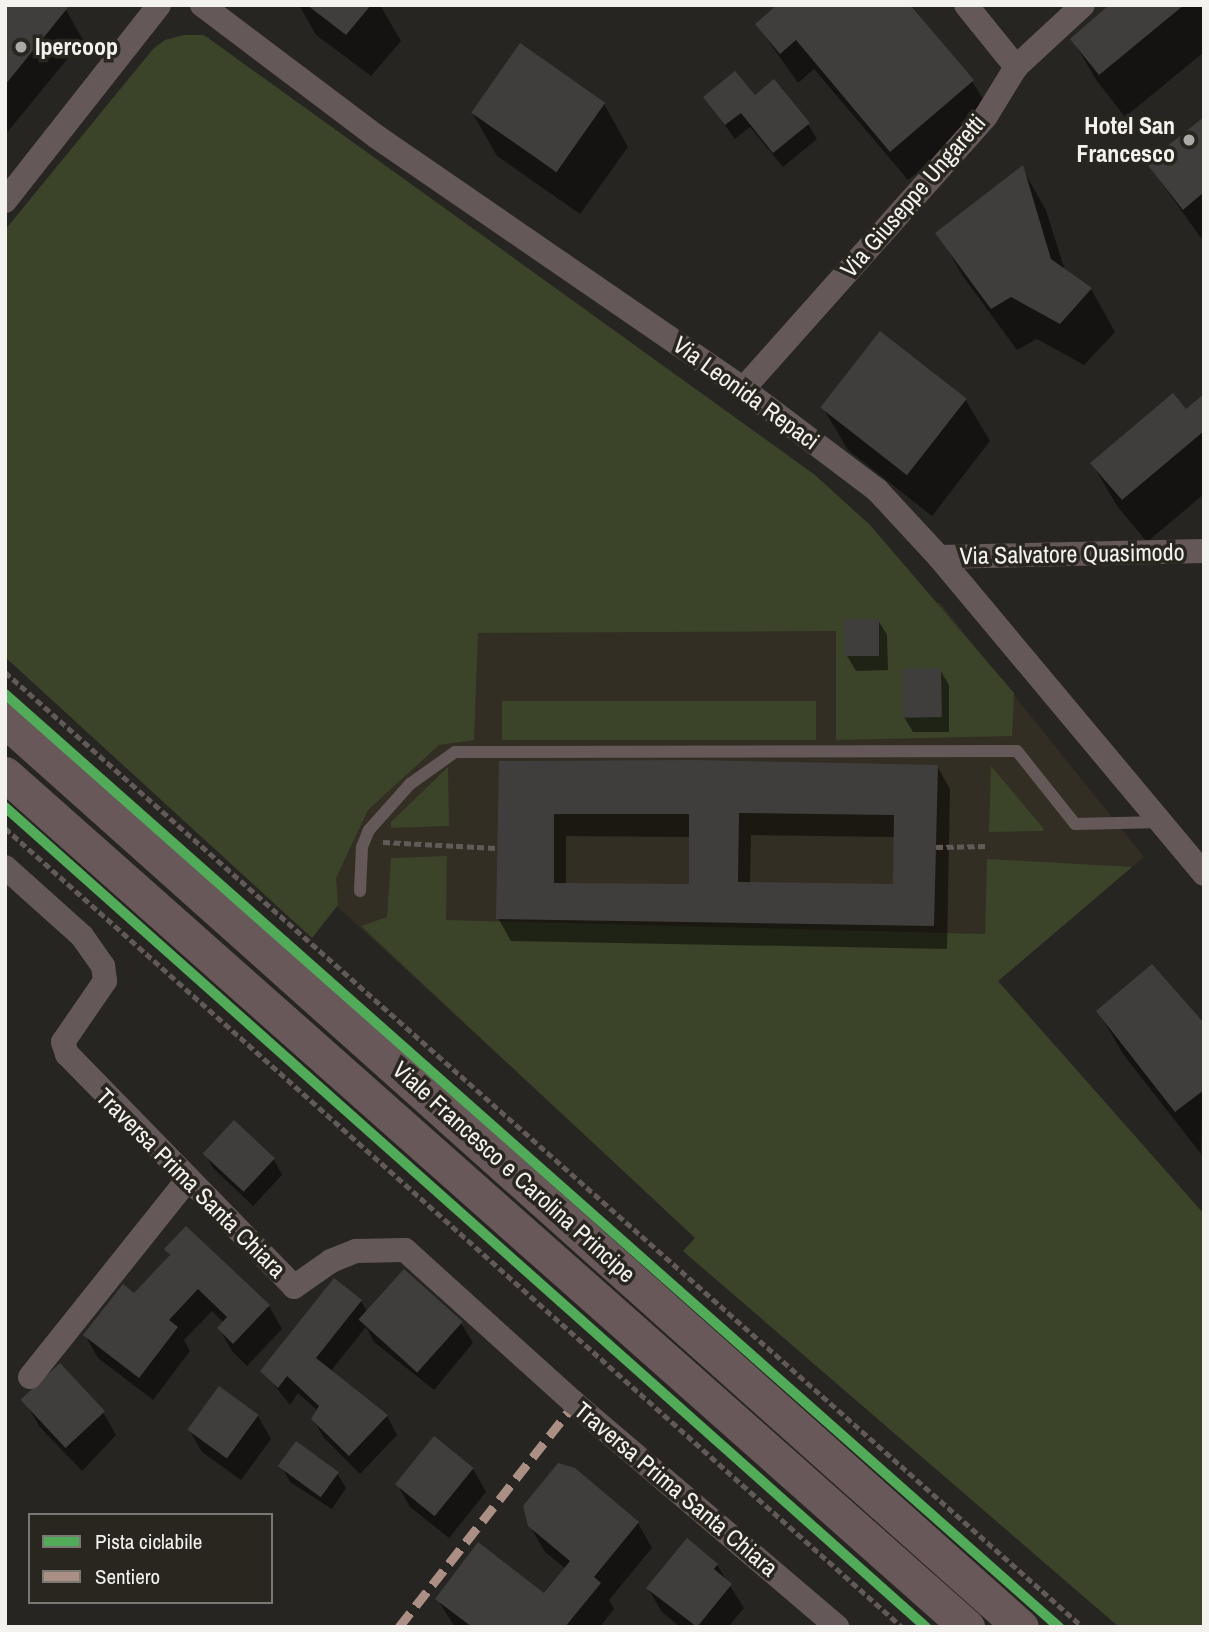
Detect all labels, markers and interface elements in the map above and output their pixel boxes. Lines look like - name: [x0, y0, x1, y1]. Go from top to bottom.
- place label: Ipercoop: [35, 33, 118, 61]
- marker: Ipercoop: [13, 39, 29, 55]
- street label: Via Giuseppe Ungaretti: [834, 109, 992, 283]
- place label: Hotel San Francesco: [1077, 112, 1175, 168]
- marker: Hotel San Francesco: [1181, 132, 1197, 148]
- street label: Via Leonida Repaci: [667, 330, 825, 456]
- street label: Via Salvatore Quasimodo: [959, 538, 1185, 570]
- street label: Viale Francesco e Carolina Principe: [387, 1055, 641, 1289]
- street label: Traversa Prima Santa Chiara: [90, 1082, 292, 1284]
- street label: Traversa Prima Santa Chiara: [569, 1396, 783, 1582]
- legend: [28, 1513, 273, 1604]
- text: Pista ciclabile: [95, 1527, 202, 1556]
- text: Sentiero: [95, 1562, 160, 1591]

